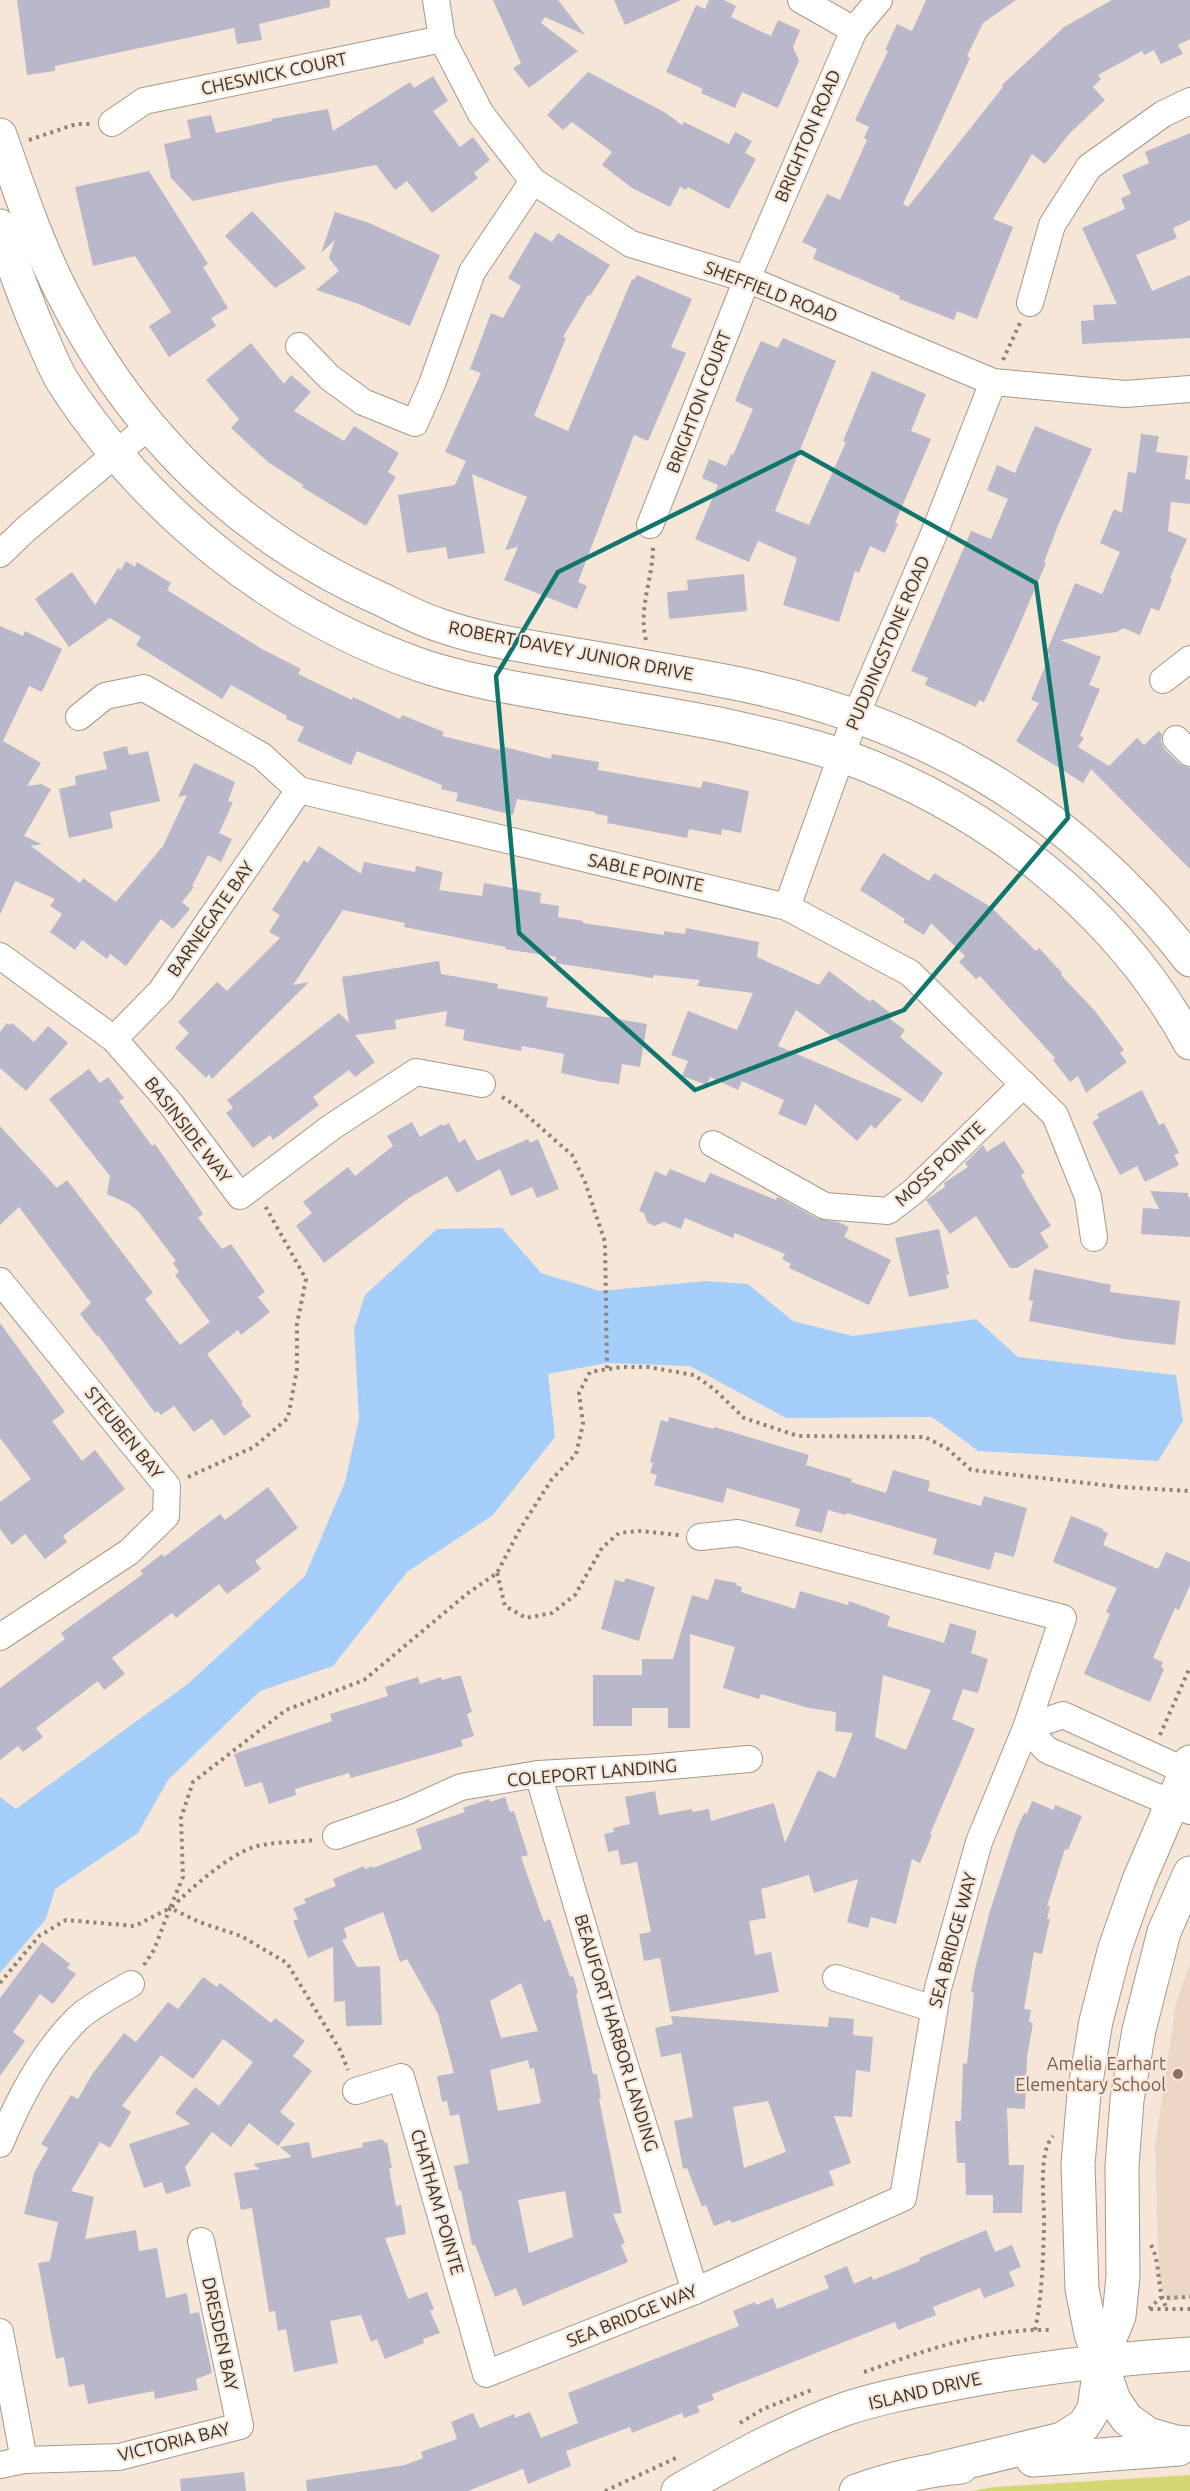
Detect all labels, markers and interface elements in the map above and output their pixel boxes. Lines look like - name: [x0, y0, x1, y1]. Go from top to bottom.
- street label: CHESWICK COURT: [199, 48, 349, 98]
- street label: BRIGHTON ROAD: [770, 66, 844, 205]
- street label: SHEFFIELD ROAD: [702, 256, 841, 326]
- street label: BRIGHTON COURT: [662, 328, 734, 476]
- street label: PUDDINGSTONE ROAD: [841, 552, 933, 733]
- street label: ROBERT DAVEY JUNIOR DRIVE: [447, 616, 696, 684]
- street label: SABLE POINTE: [586, 849, 706, 895]
- street label: BARNEGATE BAY: [163, 856, 258, 980]
- street label: BASINSIDE WAY: [141, 1073, 237, 1187]
- street label: MOSS POINTE: [890, 1117, 988, 1210]
- street label: STEUBEN BAY: [82, 1382, 168, 1483]
- street label: COLEPORT LANDING: [506, 1755, 678, 1789]
- street label: SEA BRIDGE WAY: [924, 1869, 980, 2009]
- street label: BEAUFORT HARBOR LANDING: [571, 1912, 663, 2154]
- place label: Amelia Earhart Elementary School: [1015, 2053, 1166, 2094]
- marker: Amelia Earhart Elementary School: [1171, 2067, 1185, 2081]
- street label: CHATHAM POINTE: [408, 2127, 468, 2277]
- street label: DRESDEN BAY: [199, 2275, 243, 2393]
- street label: SEA BRIDGE WAY: [563, 2280, 700, 2350]
- street label: ISLAND DRIVE: [866, 2367, 983, 2413]
- street label: VICTORIA BAY: [116, 2417, 233, 2465]

